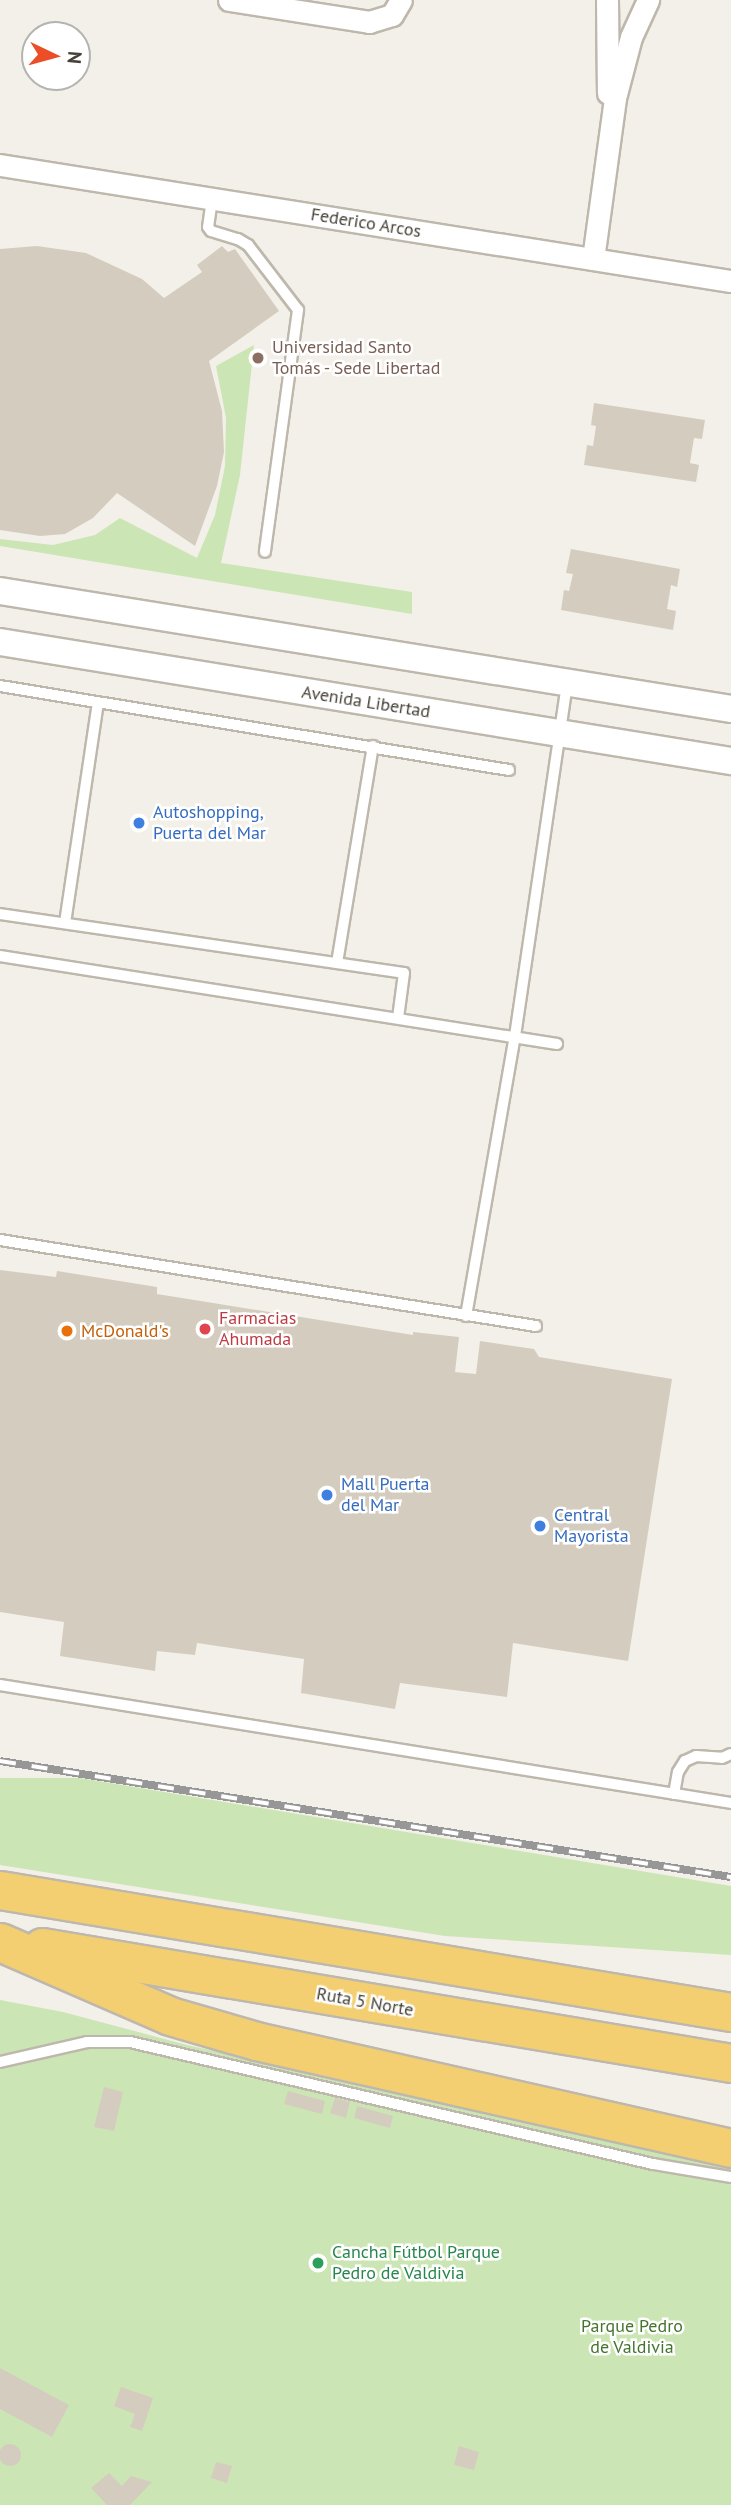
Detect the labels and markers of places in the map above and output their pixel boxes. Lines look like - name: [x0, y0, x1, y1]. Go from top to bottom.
- place label: Universidad Santo Tomás - Sede Libertad: [272, 337, 443, 380]
- marker: Universidad Santo Tomás - Sede Libertad: [250, 350, 266, 366]
- place label: Autoshopping, Puerta del Mar: [153, 802, 266, 844]
- marker: Autoshopping, Puerta del Mar: [131, 815, 147, 831]
- place label: Farmacias Ahumada: [219, 1308, 296, 1350]
- place label: McDonald's: [81, 1320, 169, 1342]
- marker: Farmacias Ahumada: [197, 1321, 213, 1337]
- marker: McDonald's: [59, 1323, 75, 1339]
- place label: Mall Puerta del Mar: [341, 1474, 429, 1516]
- marker: Mall Puerta del Mar: [319, 1487, 335, 1503]
- place label: Central Mayorista: [554, 1505, 629, 1548]
- marker: Central Mayorista: [532, 1518, 548, 1534]
- place label: Cancha Fútbol Parque Pedro de Valdivia: [332, 2242, 500, 2284]
- marker: Cancha Fútbol Parque Pedro de Valdivia: [310, 2255, 326, 2271]

